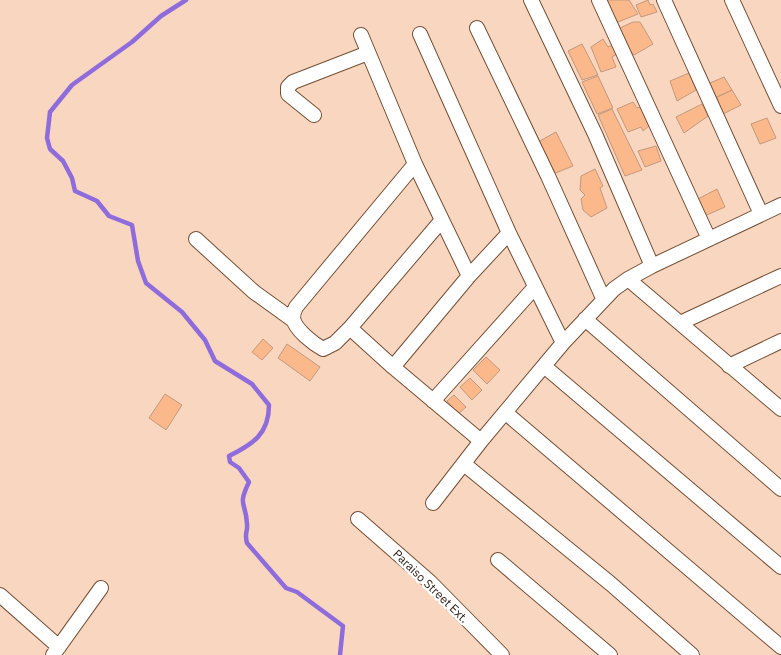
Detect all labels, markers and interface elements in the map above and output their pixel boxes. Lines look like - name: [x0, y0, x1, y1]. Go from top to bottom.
- street label: Paraiso Street Ext.: [390, 546, 472, 626]

